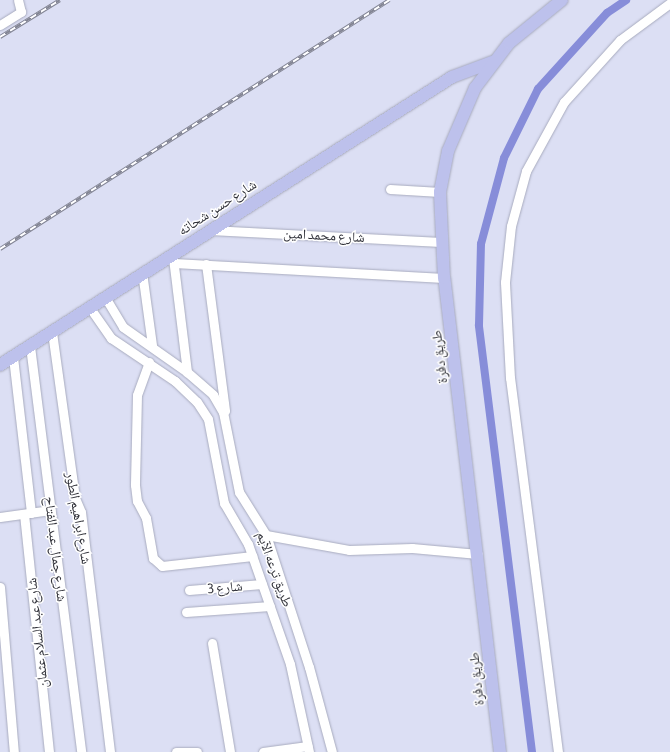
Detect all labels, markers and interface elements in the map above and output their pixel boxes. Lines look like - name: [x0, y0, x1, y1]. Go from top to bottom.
- street label: شارع حسن شحاته: [175, 175, 259, 239]
- street label: شارع محمد امين: [283, 224, 365, 246]
- street label: طريق دفرة: [427, 329, 451, 385]
- street label: شارع ابراهيم الطور: [63, 471, 95, 565]
- street label: شارع جمال عبد الفتاح: [41, 495, 71, 603]
- street label: طريق ترعه الآيم: [254, 529, 296, 609]
- street label: شارع عبد السلام عثمان: [23, 577, 51, 689]
- street label: شارع 3: [207, 577, 243, 597]
- street label: طريق دفرة: [465, 651, 487, 707]

